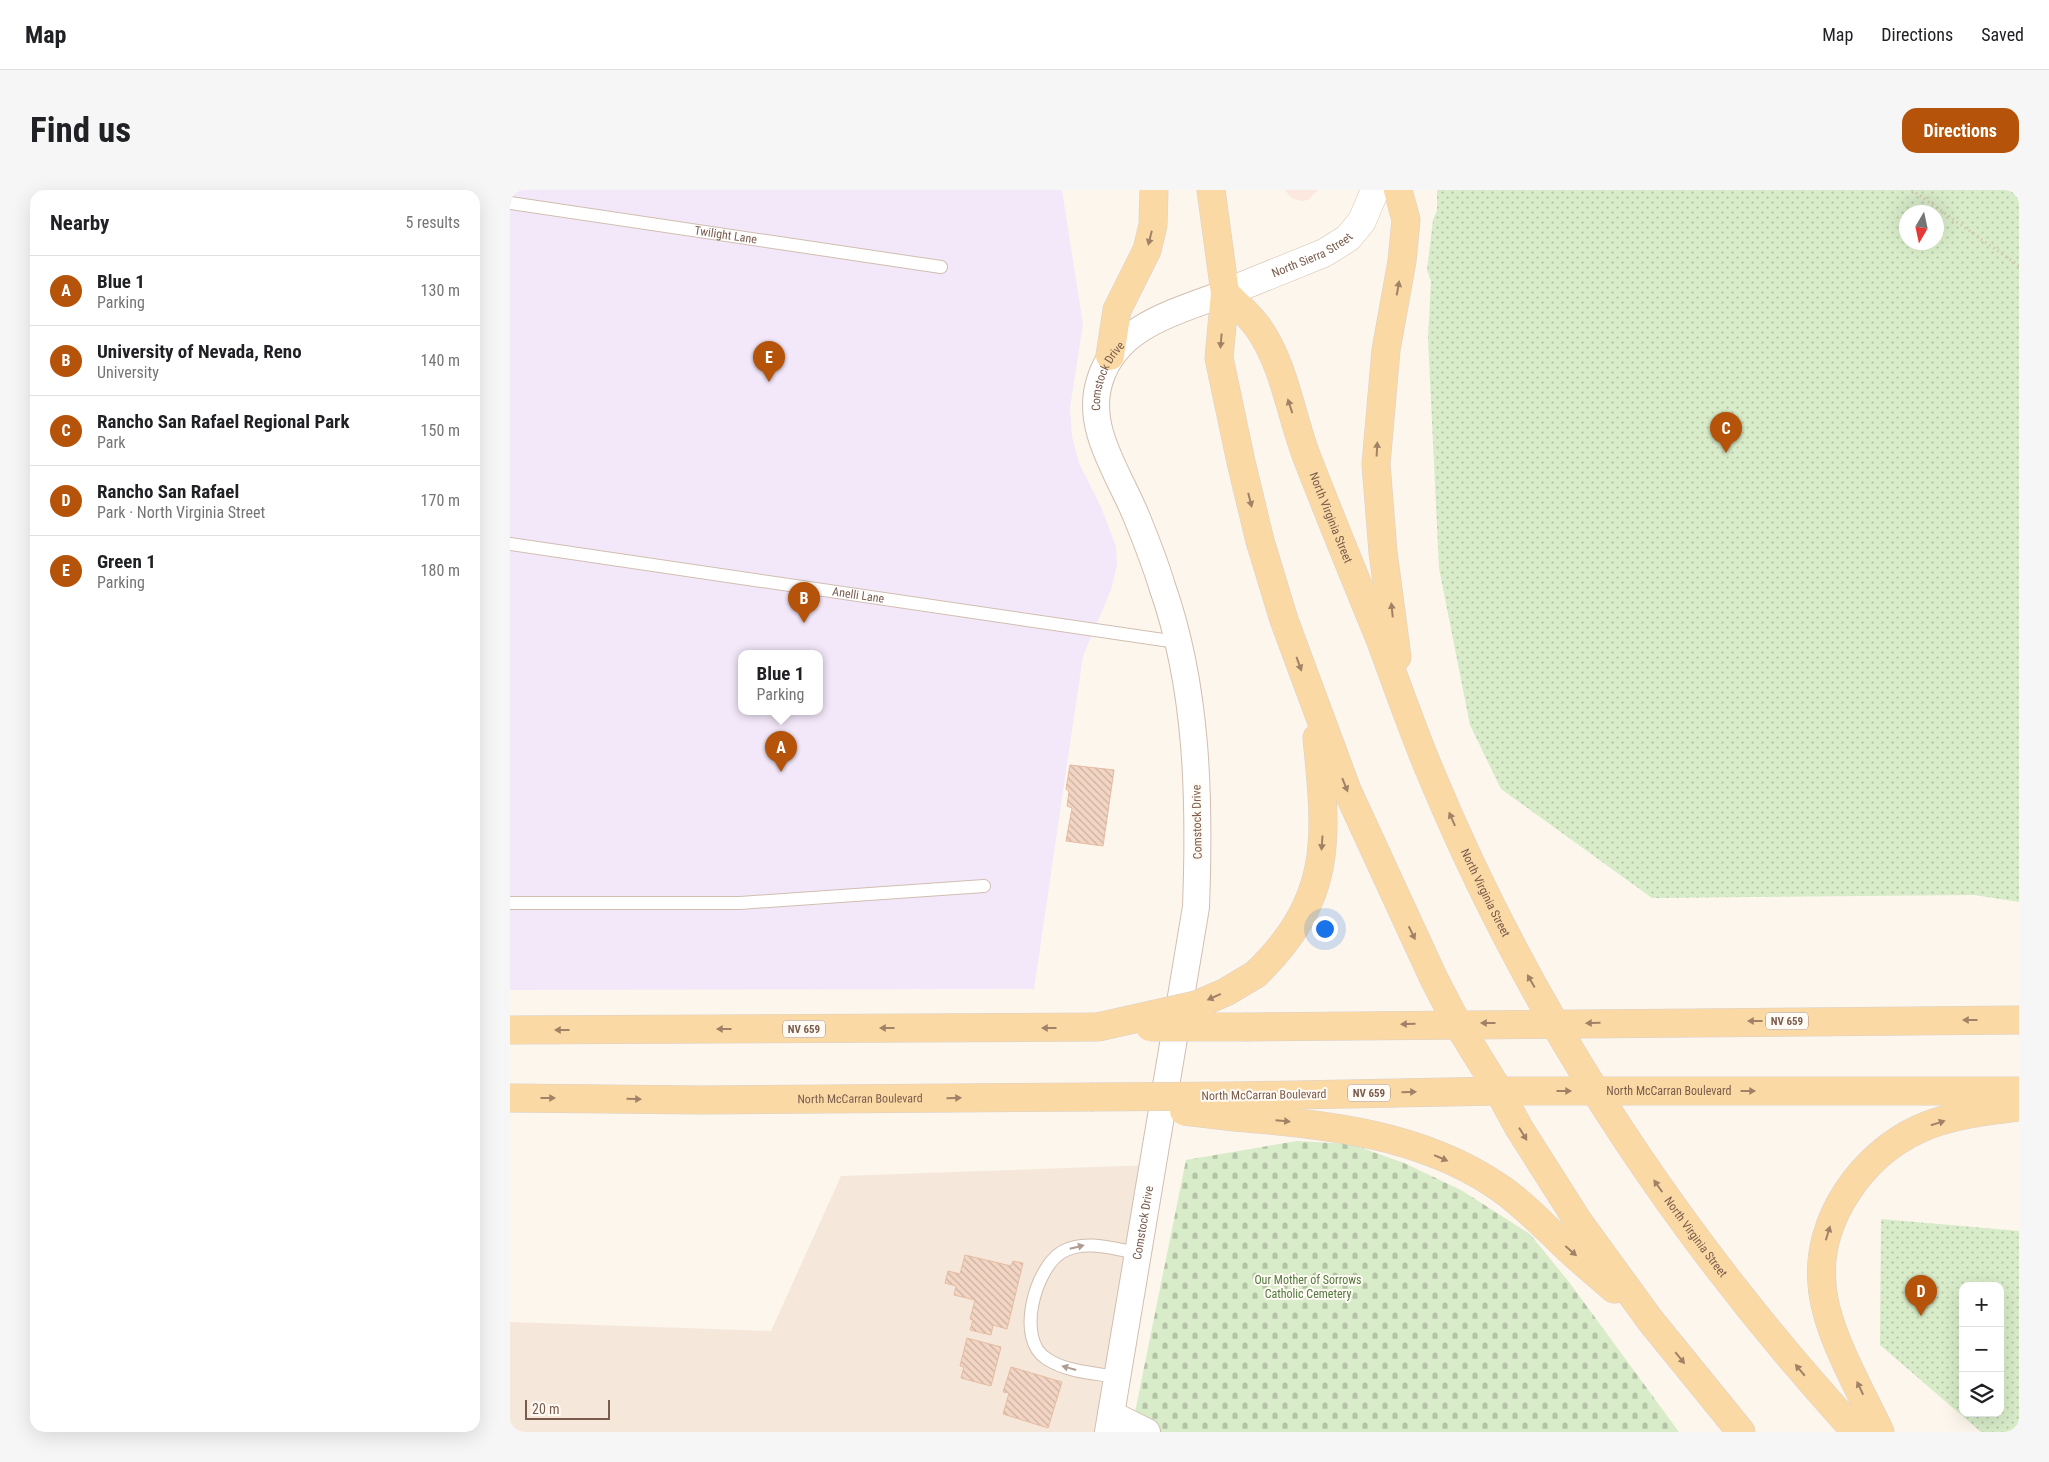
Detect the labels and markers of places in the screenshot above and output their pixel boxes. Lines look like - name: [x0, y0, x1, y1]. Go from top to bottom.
- pin: E: [753, 341, 785, 382]
- pin: C: [1710, 412, 1742, 453]
- pin: B: [788, 582, 820, 623]
- pin: A: [765, 731, 797, 772]
- pin: D: [1905, 1275, 1937, 1316]

